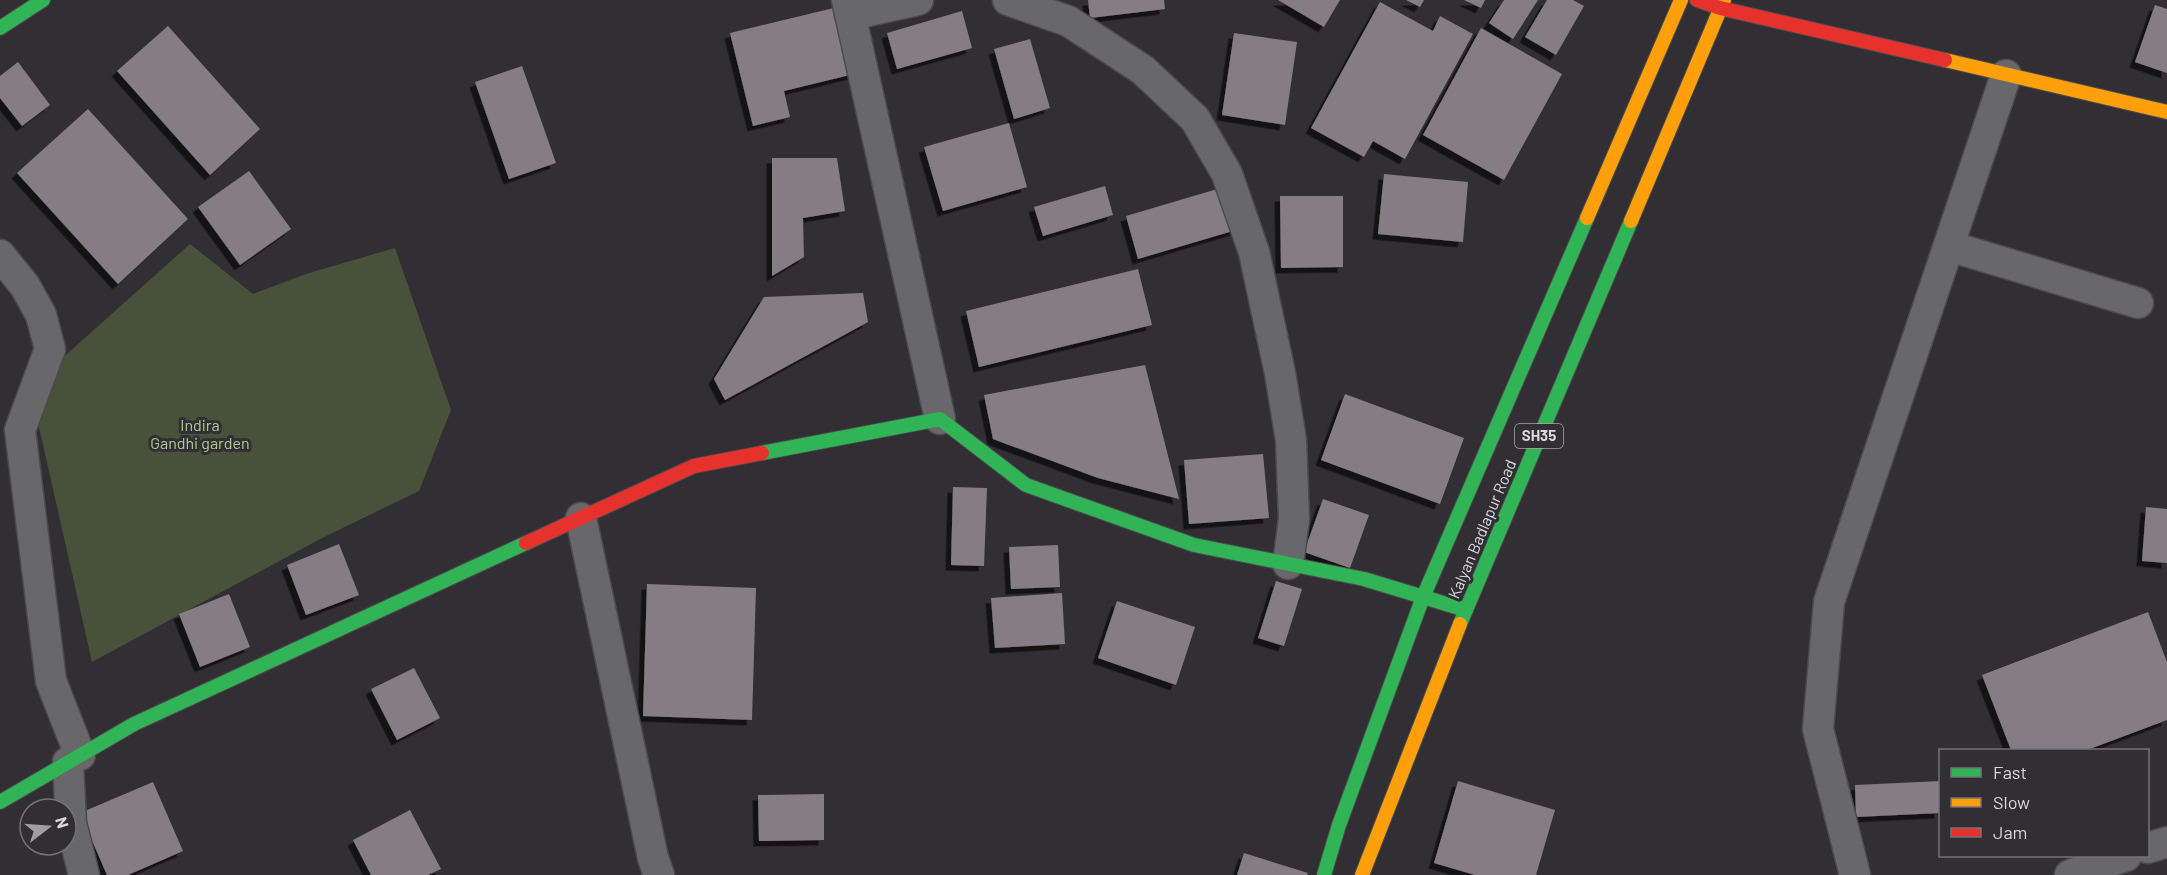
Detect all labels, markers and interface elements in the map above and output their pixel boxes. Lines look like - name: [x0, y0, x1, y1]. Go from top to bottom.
- park label: Indira Gandhi garden: [150, 415, 250, 452]
- road number: SH35: [1515, 424, 1563, 448]
- street label: Kalyan Badlapur Road: [1444, 456, 1519, 601]
- legend: [1939, 749, 2149, 857]
- text: Fast: [1993, 761, 2027, 783]
- text: Slow: [1993, 791, 2030, 813]
- north arrow: [18, 797, 78, 857]
- text: N: [52, 815, 73, 830]
- text: Jam: [1993, 821, 2027, 843]

